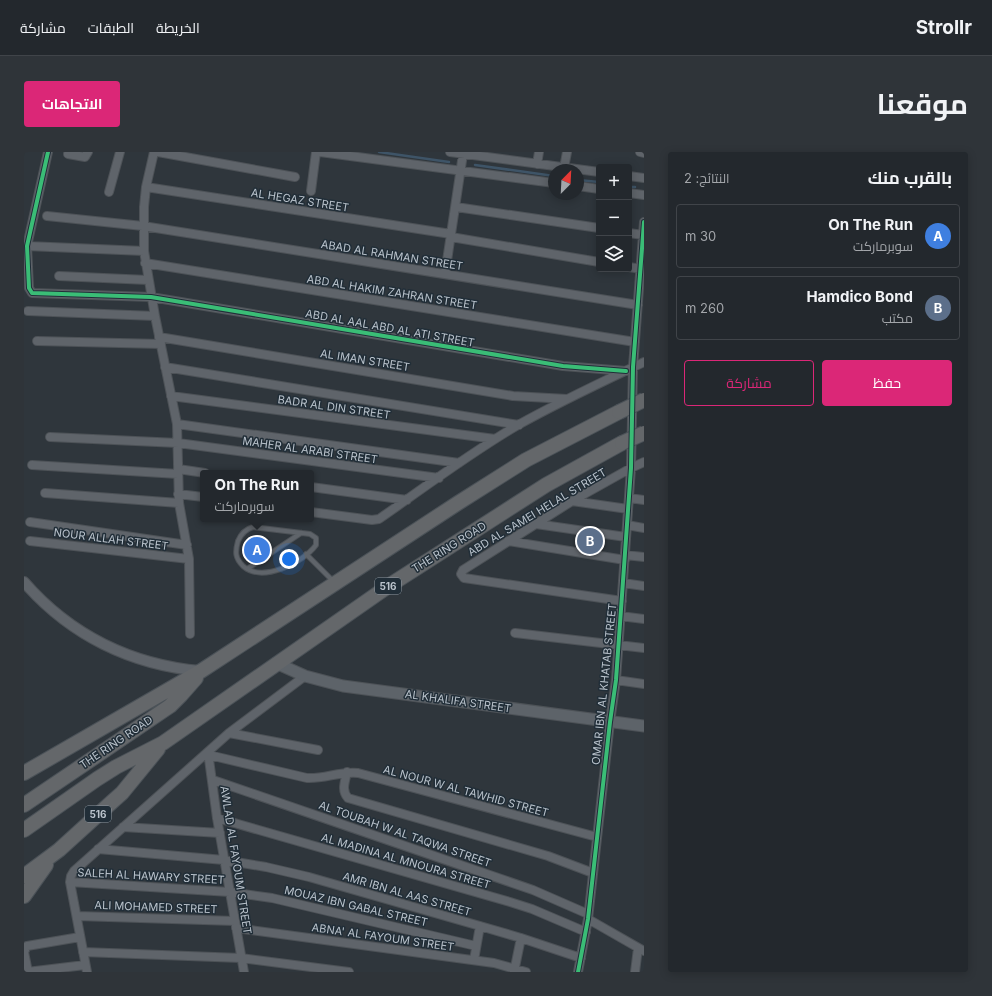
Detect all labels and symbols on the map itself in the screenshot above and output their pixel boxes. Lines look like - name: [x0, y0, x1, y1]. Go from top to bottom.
- north arrow: [548, 164, 584, 200]
- street label: AL HEGAZ STREET: [250, 185, 350, 215]
- street label: ABAD AL RAHMAN STREET: [320, 237, 464, 273]
- street label: ABD AL HAKIM ZAHRAN STREET: [306, 272, 478, 312]
- street label: ABD AL AAL ABD AL ATI STREET: [304, 306, 476, 350]
- street label: AL IMAN STREET: [319, 346, 411, 374]
- street label: BADR AL DIN STREET: [277, 392, 391, 422]
- street label: MAHER AL ARABI STREET: [241, 434, 379, 466]
- street label: ABD AL SAMEI HELAL STREET: [465, 465, 609, 559]
- street label: THE RING ROAD: [409, 518, 489, 576]
- street label: NOUR ALLAH STREET: [53, 525, 169, 553]
- pin: B: [577, 526, 603, 556]
- pin: A: [244, 535, 270, 565]
- your location: [279, 549, 299, 569]
- road number: 516: [375, 578, 401, 594]
- street label: OMAR IBN AL KHATAB STREET: [589, 603, 619, 765]
- street label: AL KHALIFA STREET: [404, 687, 512, 715]
- street label: THE RING ROAD: [77, 712, 155, 772]
- street label: AL NOUR W AL TAWHID STREET: [382, 762, 550, 820]
- street label: AWLAD AL FAYOUM STREET: [217, 785, 255, 935]
- street label: AL TOUBAH W AL TAQWA STREET: [317, 798, 493, 870]
- road number: 516: [85, 806, 111, 822]
- street label: AL MADINA AL MNOURA STREET: [320, 830, 492, 892]
- street label: SALEH AL HAWARY STREET: [77, 865, 225, 887]
- street label: AMR IBN AL AAS STREET: [341, 869, 473, 919]
- street label: MOUAZ IBN GABAL STREET: [283, 883, 429, 929]
- street label: ALI MOHAMED STREET: [94, 898, 218, 916]
- street label: ABNA' AL FAYOUM STREET: [311, 920, 455, 954]

